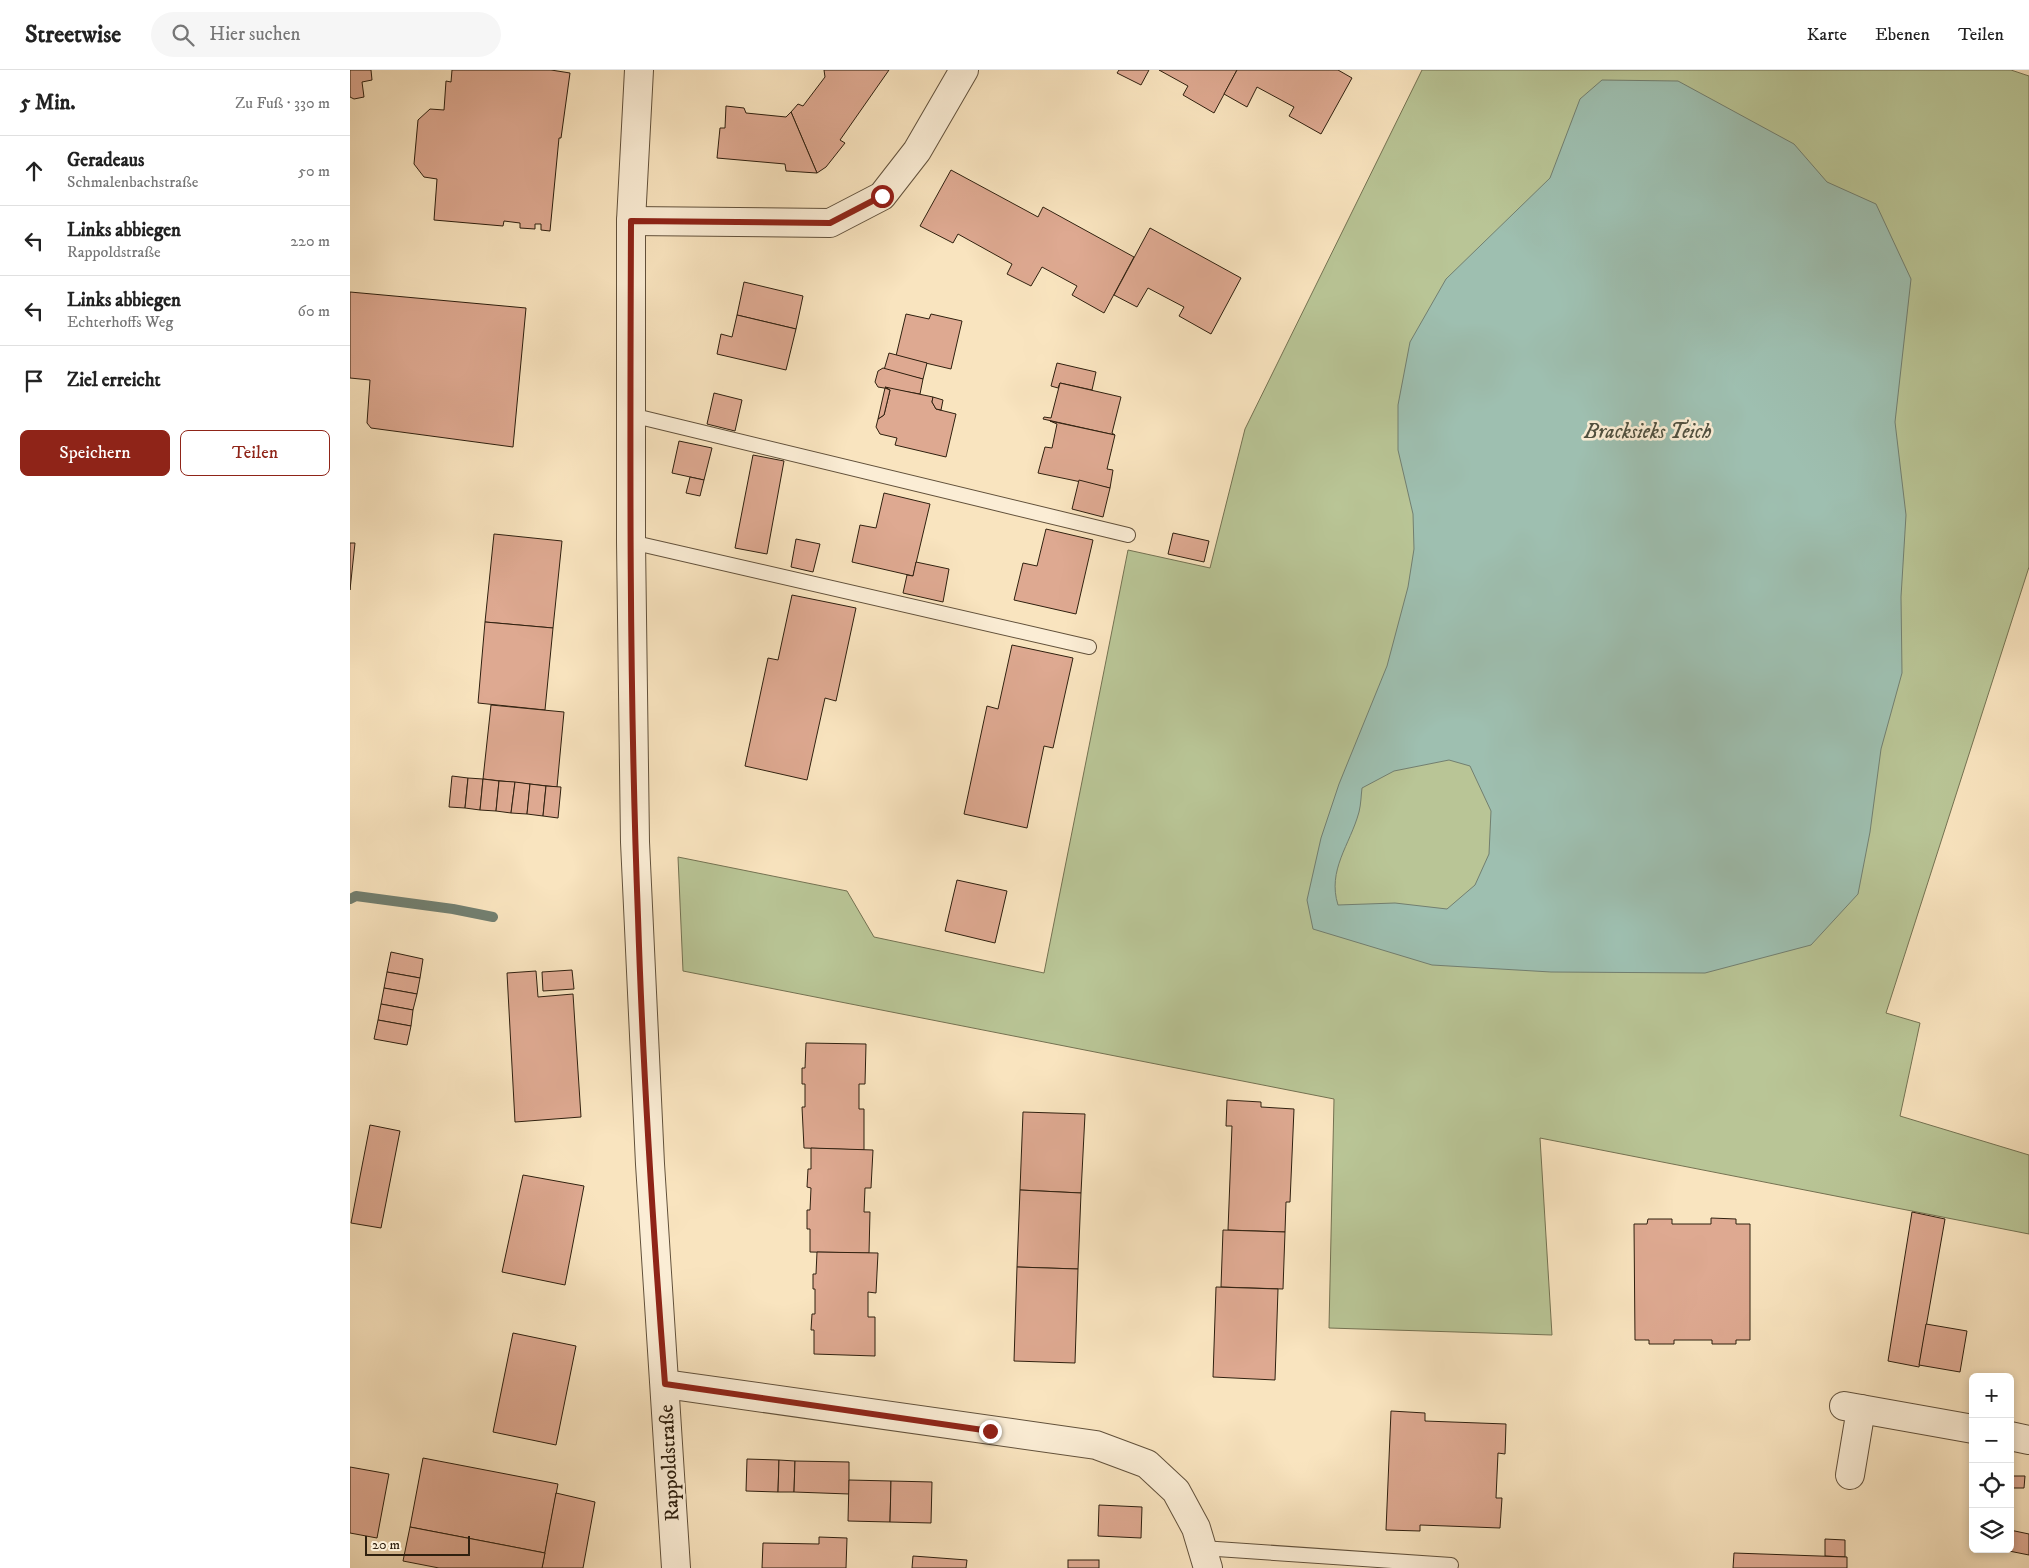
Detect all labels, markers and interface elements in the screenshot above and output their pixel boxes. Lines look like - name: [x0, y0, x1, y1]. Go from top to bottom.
- search box: [151, 12, 501, 57]
- text: Streetwise: [25, 20, 121, 50]
- icon: search: [169, 21, 197, 49]
- text: Hier suchen: [209, 23, 300, 46]
- text: Karte: [1807, 24, 1847, 46]
- text: Ebenen: [1875, 24, 1930, 46]
- text: Teilen: [1958, 24, 2004, 46]
- text: 5 Min.: [20, 90, 76, 116]
- text: Zu Fuß · 330 m: [235, 93, 330, 113]
- text: Geradeaus: [67, 149, 144, 172]
- icon: ahead: [20, 157, 48, 185]
- text: 50 m: [298, 161, 330, 181]
- text: Schmalenbachstraße: [67, 172, 198, 192]
- route start: [871, 185, 894, 208]
- text: Links abbiegen: [67, 219, 181, 242]
- icon: left: [20, 227, 48, 255]
- text: 220 m: [290, 231, 330, 251]
- text: Rappoldstraße: [67, 242, 161, 262]
- text: Links abbiegen: [67, 289, 181, 312]
- icon: left: [20, 297, 48, 325]
- text: 60 m: [298, 301, 330, 321]
- text: Echterhoffs Weg: [67, 312, 173, 332]
- icon: arrive: [20, 367, 48, 395]
- text: Ziel erreicht: [67, 369, 161, 392]
- water label: Bracksieks Teich: [1583, 419, 1712, 445]
- button: Speichern: [20, 430, 170, 476]
- button: Teilen: [180, 430, 330, 476]
- map controls: [1969, 1373, 2014, 1553]
- button: +: [1969, 1373, 2014, 1418]
- street label: Rappoldstraße: [654, 1404, 686, 1522]
- button: −: [1969, 1418, 2014, 1463]
- route end: [979, 1420, 1002, 1443]
- button: locate: [1969, 1463, 2014, 1508]
- button: layers: [1969, 1508, 2014, 1553]
- scale bar: [365, 1533, 470, 1556]
- text: 20 m: [372, 1536, 400, 1554]

